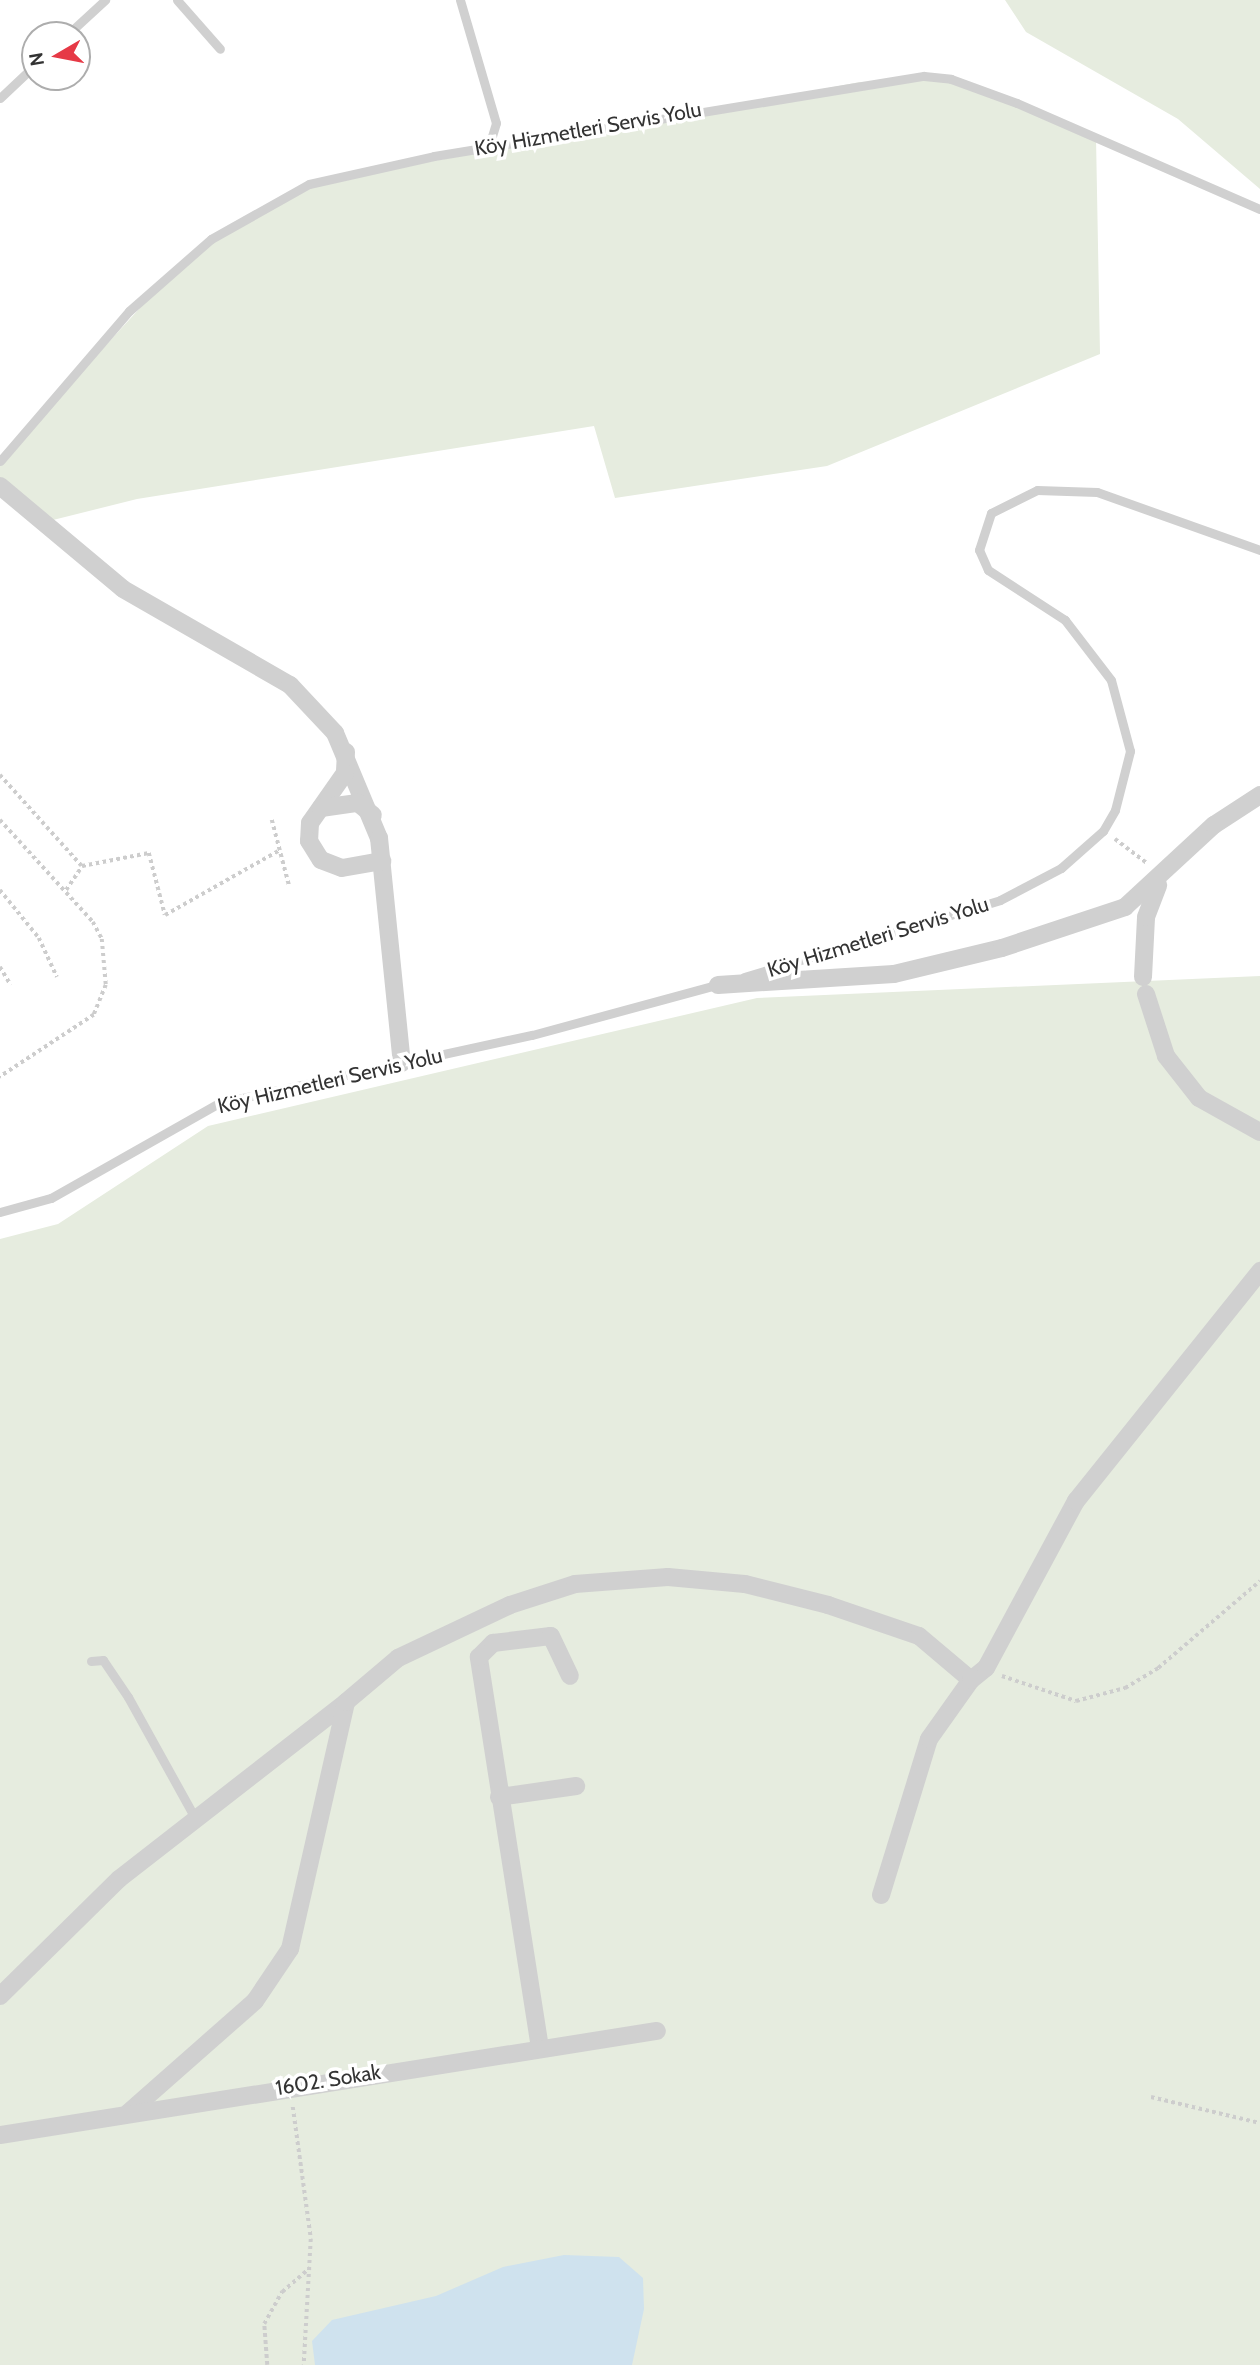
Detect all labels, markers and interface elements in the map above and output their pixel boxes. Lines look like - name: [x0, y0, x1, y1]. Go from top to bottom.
- north arrow: [21, 21, 91, 91]
- text: N: [24, 51, 49, 68]
- street label: Köy Hizmetleri Servis Yolu: [473, 97, 703, 161]
- street label: Köy Hizmetleri Servis Yolu: [764, 891, 992, 983]
- street label: Köy Hizmetleri Servis Yolu: [215, 1043, 445, 1119]
- street label: 1602. Sokak: [274, 2059, 382, 2101]

